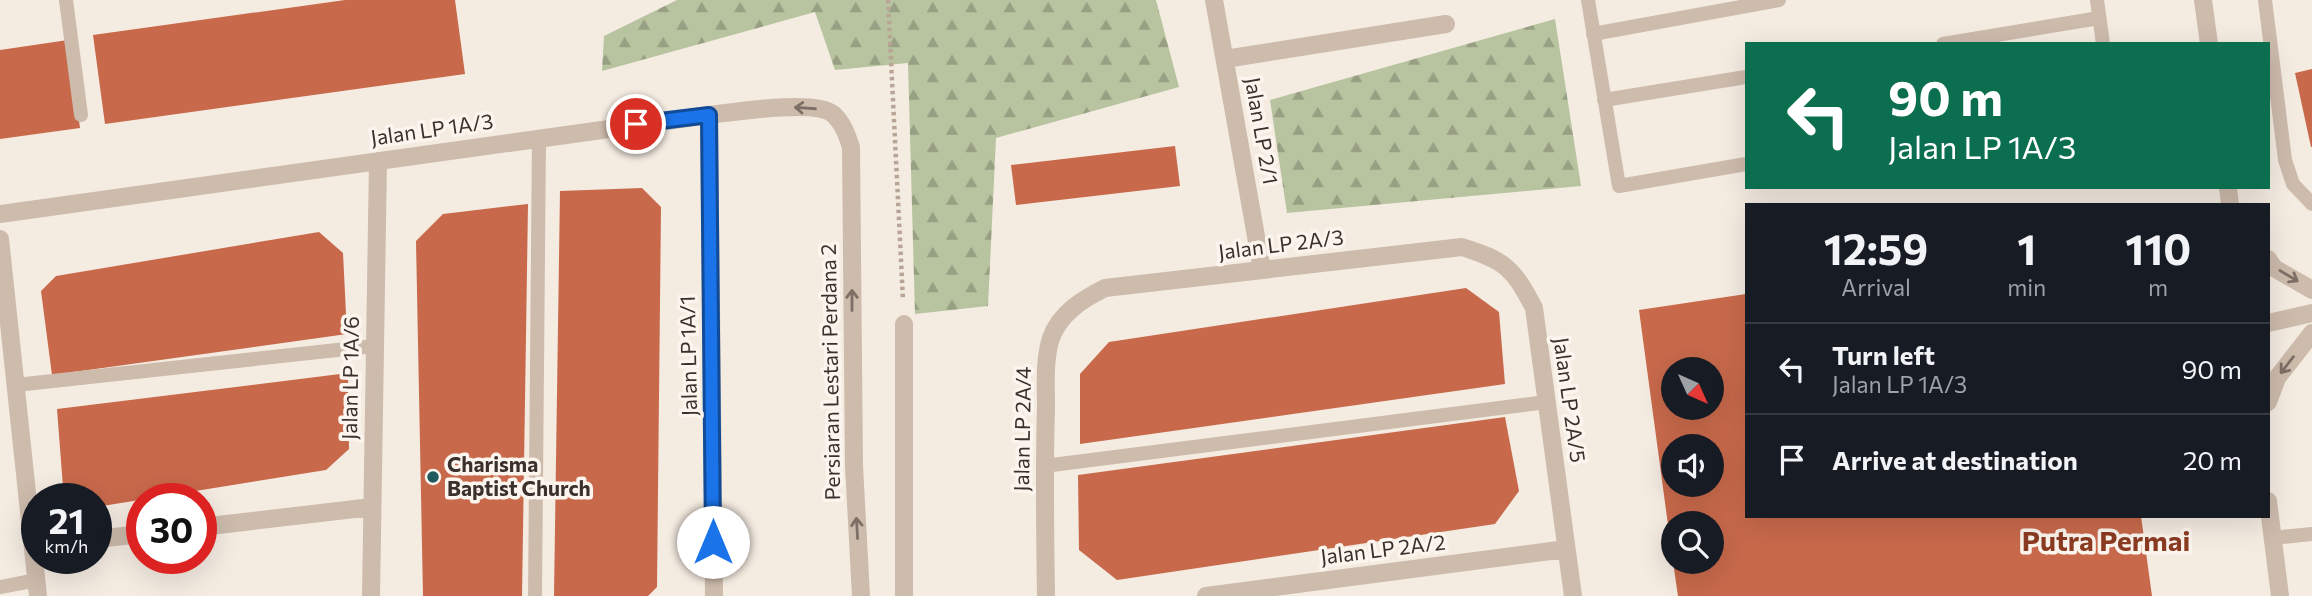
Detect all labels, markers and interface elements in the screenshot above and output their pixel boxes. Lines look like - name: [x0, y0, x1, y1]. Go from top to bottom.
- text: 90 m: [1888, 66, 2003, 126]
- icon: left: [1773, 70, 1864, 161]
- street label: Jalan LP 2/1: [1241, 75, 1284, 186]
- pin: [606, 94, 666, 154]
- one-way arrow: [794, 101, 817, 114]
- icon: arrive: [617, 105, 655, 143]
- street label: Jalan LP 1A/3: [369, 108, 495, 149]
- text: Jalan LP 1A/3: [1888, 126, 2076, 166]
- text: 12:59: [1824, 222, 1928, 274]
- text: 1: [2017, 222, 2036, 274]
- text: 110: [2125, 222, 2191, 274]
- street label: Jalan LP 2A/3: [1217, 223, 1345, 264]
- street label: Persiaran Lestari Perdana 2: [815, 243, 844, 501]
- one-way arrow: [2278, 270, 2298, 284]
- text: Arrival: [1841, 273, 1911, 301]
- text: min: [2007, 273, 2046, 301]
- text: m: [2148, 273, 2168, 301]
- one-way arrow: [845, 289, 859, 312]
- street label: Jalan LP 1A/1: [674, 296, 701, 416]
- street label: Jalan LP 1A/6: [336, 316, 363, 440]
- street label: Jalan LP 2A/5: [1549, 336, 1592, 464]
- text: Turn left: [1832, 339, 1935, 370]
- icon: left: [1773, 350, 1811, 388]
- text: 90 m: [2182, 353, 2242, 384]
- one-way arrow: [2279, 356, 2294, 374]
- north arrow: [1661, 357, 1724, 420]
- map controls: [1661, 357, 1724, 574]
- street label: Jalan LP 2A/4: [1008, 366, 1035, 492]
- text: Jalan LP 1A/3: [1832, 370, 1967, 398]
- button: sound: [1661, 434, 1724, 497]
- icon: arrive: [1773, 441, 1811, 479]
- text: Arrive at destination: [1832, 444, 2078, 475]
- text: 20 m: [2183, 444, 2242, 475]
- place label: Charisma Baptist Church: [447, 451, 591, 500]
- marker: Charisma Baptist Church: [425, 469, 441, 485]
- speed limit sign: 30: [126, 483, 217, 574]
- text: 21: [49, 498, 84, 541]
- position arrow: [676, 505, 750, 579]
- button: search: [1661, 511, 1724, 574]
- one-way arrow: [850, 517, 863, 540]
- district label: Putra Permai: [2022, 523, 2190, 557]
- street label: Jalan LP 2A/2: [1319, 528, 1447, 569]
- text: km/h: [45, 535, 88, 557]

